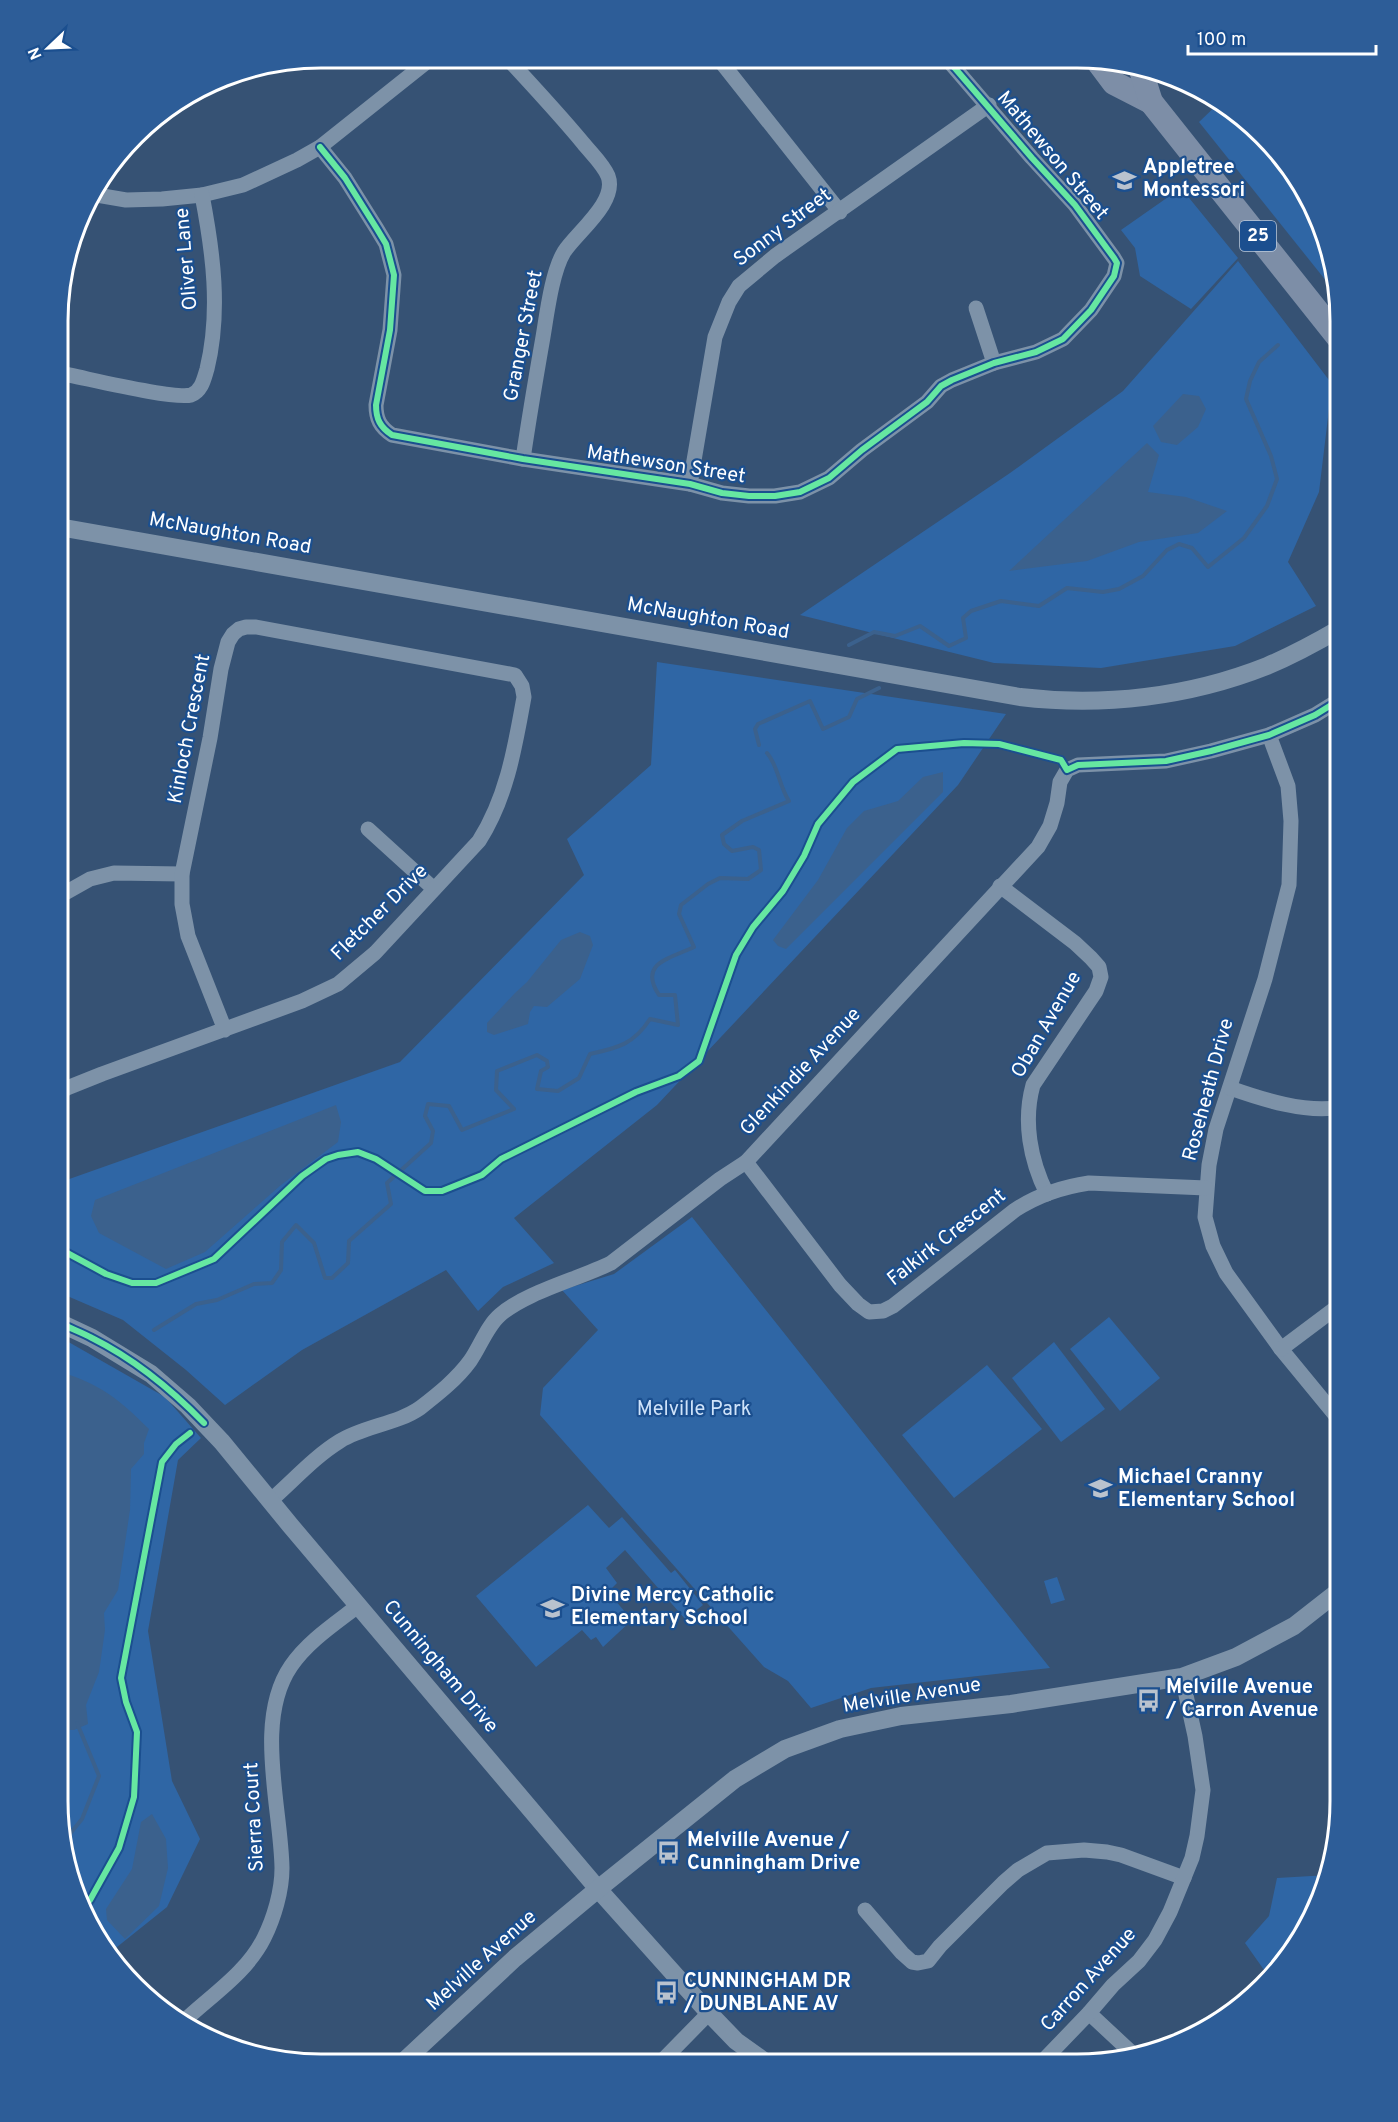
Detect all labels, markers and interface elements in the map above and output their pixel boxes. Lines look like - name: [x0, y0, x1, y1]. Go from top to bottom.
- north arrow: [18, 18, 78, 78]
- scale bar: [1188, 18, 1376, 56]
- text: 100 m: [1197, 29, 1246, 52]
- text: N: [25, 44, 47, 62]
- street label: Mathewson Street: [990, 86, 1114, 226]
- place label: Appletree Montessori: [1143, 155, 1245, 204]
- school or university icon: Appletree Montessori: [1112, 167, 1138, 193]
- street label: Sonny Street: [729, 183, 837, 273]
- street label: Oliver Lane: [170, 207, 204, 311]
- road number: 25: [1240, 221, 1276, 251]
- street label: Granger Street: [499, 268, 549, 404]
- street label: Mathewson Street: [585, 440, 747, 490]
- street label: McNaughton Road: [147, 507, 313, 561]
- street label: McNaughton Road: [625, 592, 791, 646]
- street label: Kinloch Crescent: [163, 652, 217, 806]
- street label: Fletcher Drive: [326, 859, 434, 967]
- street label: Oban Avenue: [1006, 967, 1088, 1083]
- street label: Glenkindie Avenue: [735, 1002, 867, 1142]
- street label: Roseheath Drive: [1177, 1016, 1241, 1164]
- street label: Falkirk Crescent: [882, 1184, 1012, 1292]
- park label: Melville Park: [637, 1397, 751, 1423]
- place label: Michael Cranny Elementary School: [1118, 1465, 1295, 1514]
- school or university icon: Michael Cranny Elementary School: [1087, 1476, 1113, 1502]
- place label: Divine Mercy Catholic Elementary School: [571, 1583, 775, 1632]
- street label: Cunningham Drive: [377, 1595, 503, 1739]
- school or university icon: Divine Mercy Catholic Elementary School: [540, 1595, 566, 1621]
- street label: Melville Avenue: [841, 1672, 983, 1720]
- place label: Melville Avenue / Carron Avenue: [1165, 1675, 1319, 1724]
- bus stop icon: Melville Avenue / Carron Avenue: [1135, 1687, 1161, 1713]
- street label: Sierra Court: [239, 1762, 271, 1872]
- place label: Melville Avenue / Cunningham Drive: [687, 1828, 860, 1877]
- bus stop icon: Melville Avenue / Cunningham Drive: [656, 1840, 682, 1866]
- street label: Melville Avenue: [421, 1905, 543, 2017]
- street label: Carron Avenue: [1035, 1922, 1143, 2038]
- place label: CUNNINGHAM DR / DUNBLANE AV: [683, 1969, 851, 2018]
- bus stop icon: CUNNINGHAM DR / DUNBLANE AV: [653, 1980, 679, 2006]

